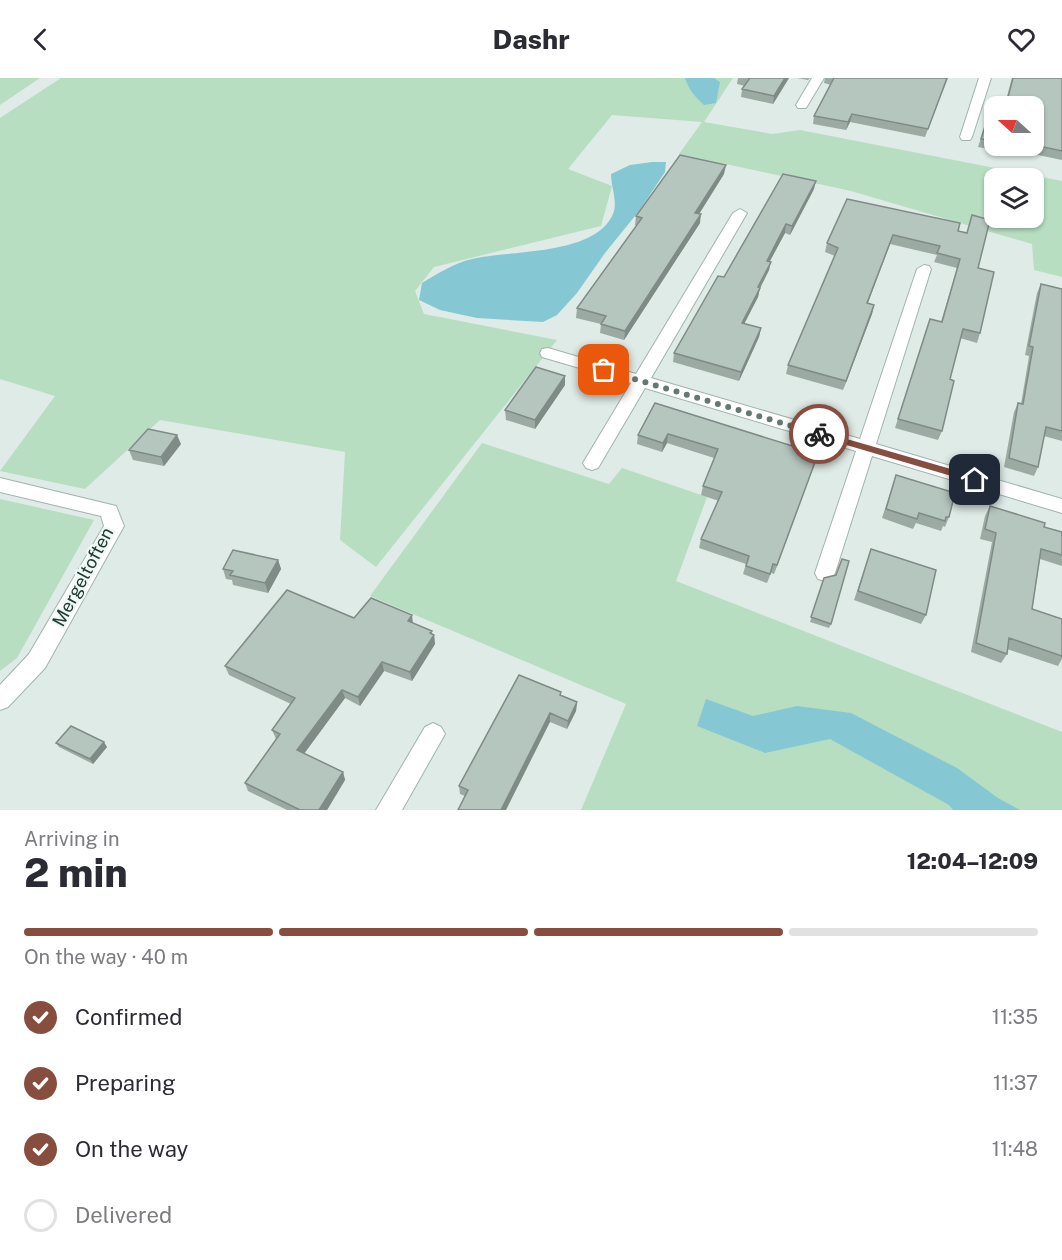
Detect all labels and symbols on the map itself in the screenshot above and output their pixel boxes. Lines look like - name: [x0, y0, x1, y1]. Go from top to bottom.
- north arrow: [984, 96, 1044, 156]
- pin: [578, 344, 629, 395]
- courier: [789, 404, 849, 464]
- pin: [949, 454, 1000, 505]
- street label: Mergeltoften: [48, 524, 117, 630]

